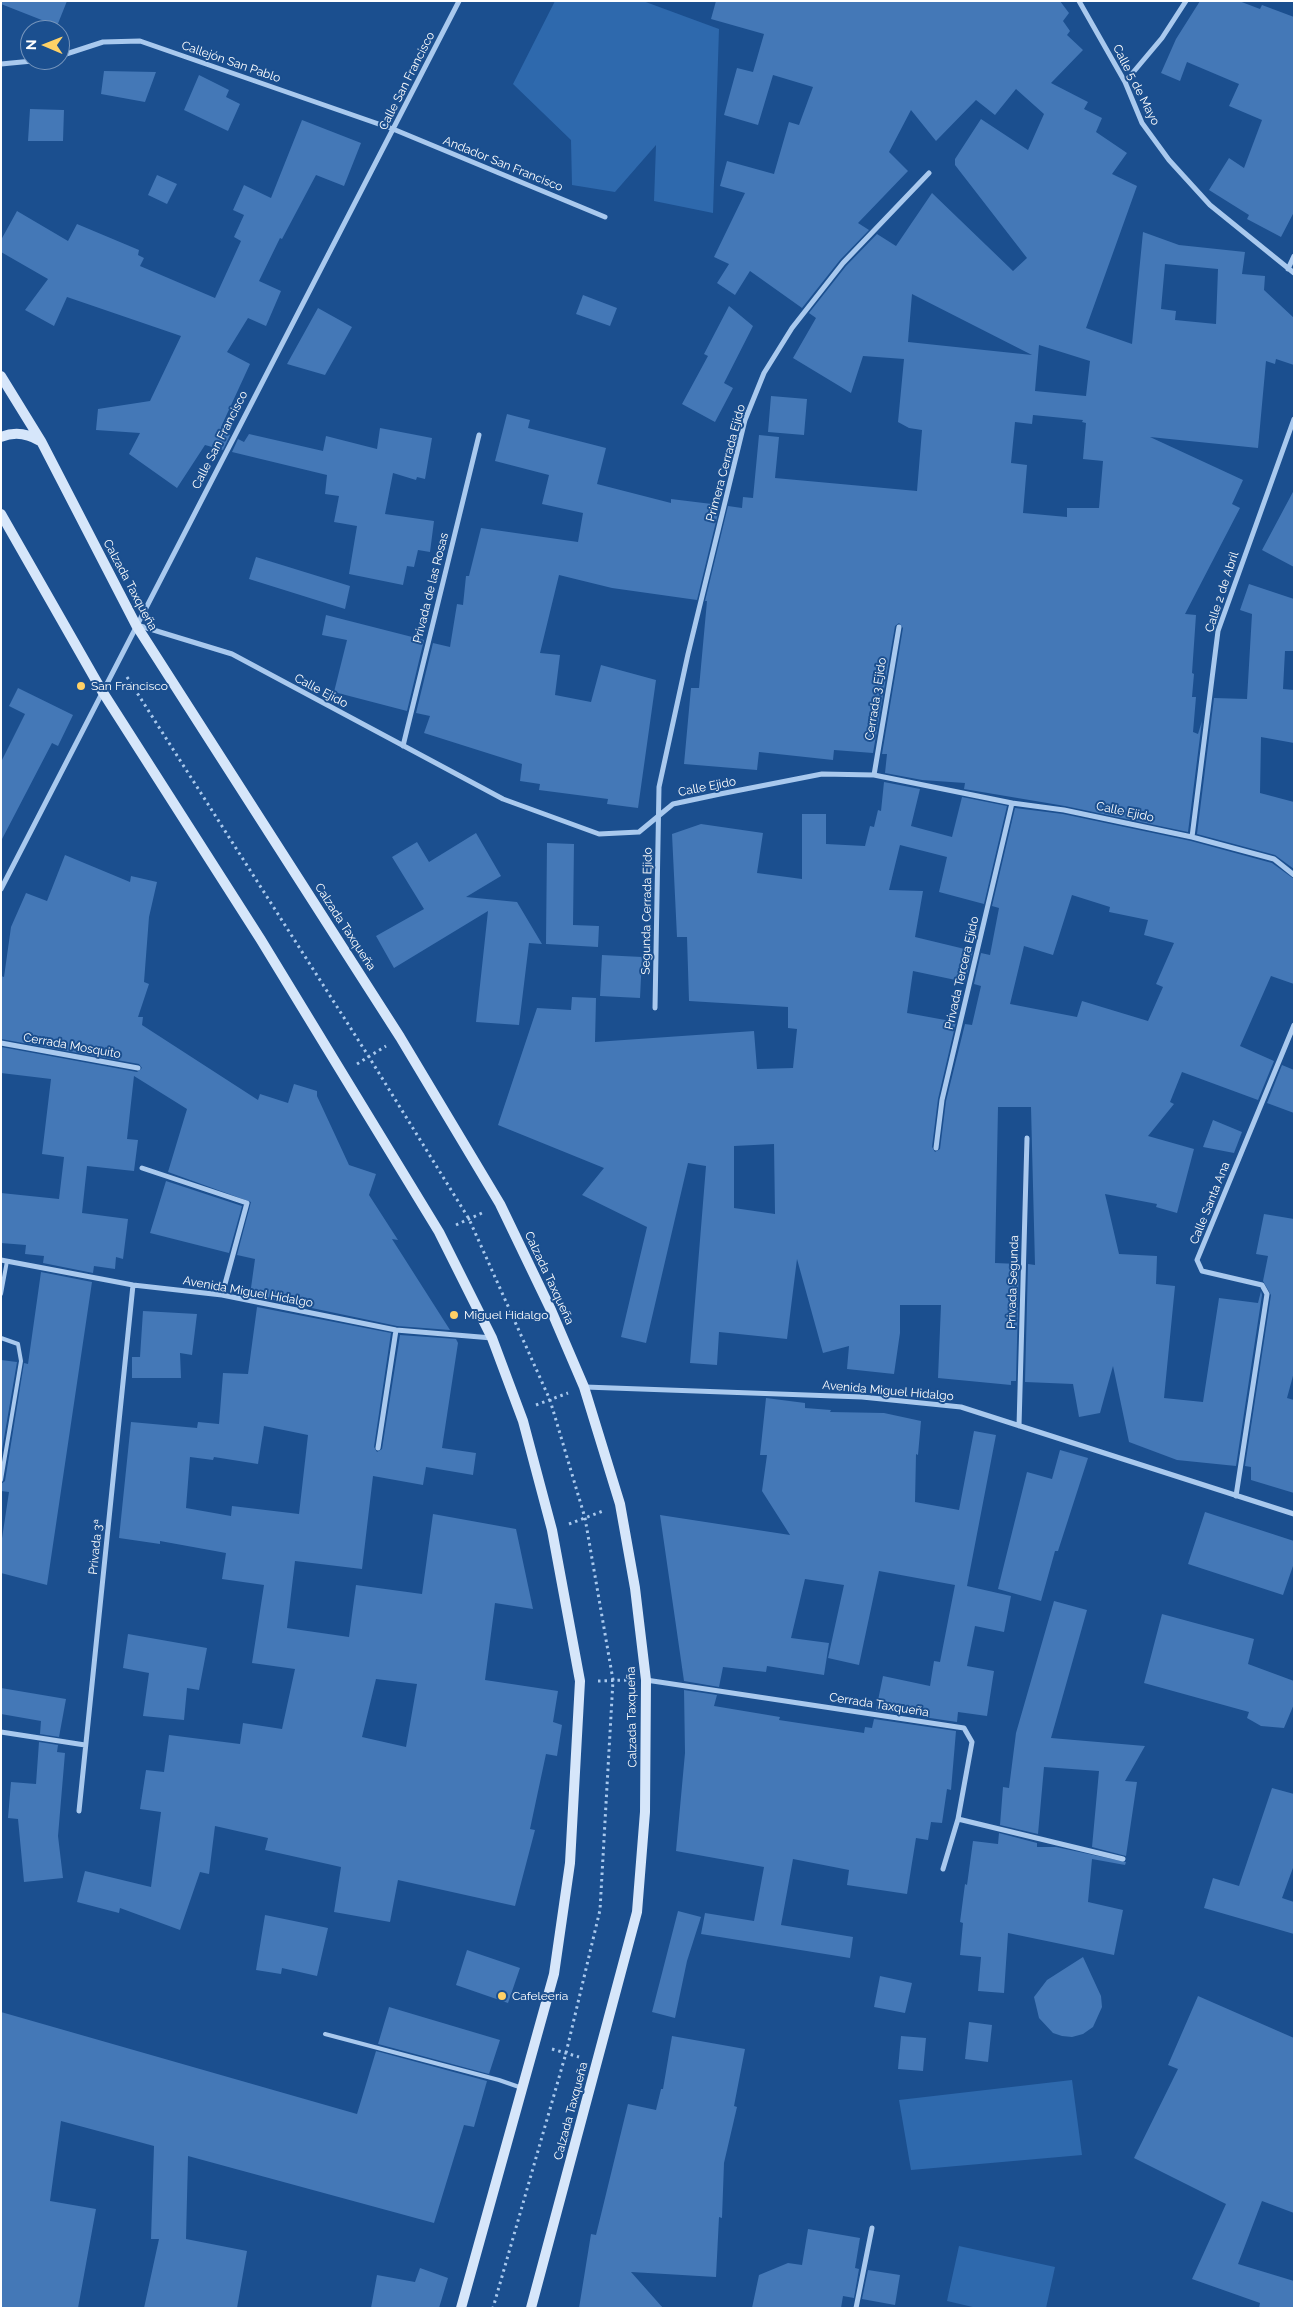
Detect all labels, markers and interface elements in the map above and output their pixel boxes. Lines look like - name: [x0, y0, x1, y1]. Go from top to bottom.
- north arrow: [20, 20, 70, 70]
- street label: Calle San Francisco: [376, 29, 438, 133]
- street label: Callejón San Pablo: [180, 38, 282, 86]
- text: N: [23, 39, 39, 50]
- street label: Calle 5 de Mayo: [1109, 42, 1163, 128]
- street label: Andador San Francisco: [441, 133, 565, 195]
- street label: Calle San Francisco: [189, 388, 251, 492]
- street label: Primera Cerrada Ejido: [703, 403, 749, 523]
- street label: Privada de las Rosas: [410, 531, 452, 645]
- street label: Calzada Taxqueña: [100, 537, 160, 633]
- street label: Calle 2 de Abril: [1202, 550, 1242, 634]
- street label: Cerrada 3 Ejido: [862, 656, 890, 742]
- street label: Calle Ejido: [292, 671, 350, 711]
- place label: San Francisco: [91, 679, 168, 693]
- marker: San Francisco: [75, 680, 87, 692]
- street label: Calle Ejido: [677, 774, 737, 800]
- street label: Calle Ejido: [1095, 799, 1155, 825]
- street label: Segunda Cerrada Ejido: [639, 847, 655, 975]
- street label: Calzada Taxqueña: [311, 881, 379, 973]
- street label: Privada Tercera Ejido: [942, 915, 982, 1031]
- street label: Cerrada Mosquito: [22, 1030, 122, 1062]
- street label: Calle Santa Ana: [1187, 1160, 1233, 1246]
- street label: Calzada Taxqueña: [521, 1229, 577, 1327]
- street label: Privada Segunda: [1004, 1235, 1022, 1329]
- street label: Avenida Miguel Hidalgo: [182, 1273, 314, 1311]
- place label: Miguel Hidalgo: [464, 1308, 548, 1322]
- marker: Miguel Hidalgo: [448, 1309, 460, 1321]
- street label: Avenida Miguel Hidalgo: [822, 1378, 954, 1404]
- street label: Privada 3ª: [86, 1519, 106, 1575]
- street label: Calzada Taxqueña: [624, 1666, 640, 1768]
- street label: Cerrada Taxqueña: [828, 1690, 930, 1720]
- place label: Cafeleería: [512, 1989, 568, 2003]
- marker: Cafeleería: [496, 1990, 508, 2002]
- street label: Calzada Taxqueña: [551, 2060, 591, 2162]

